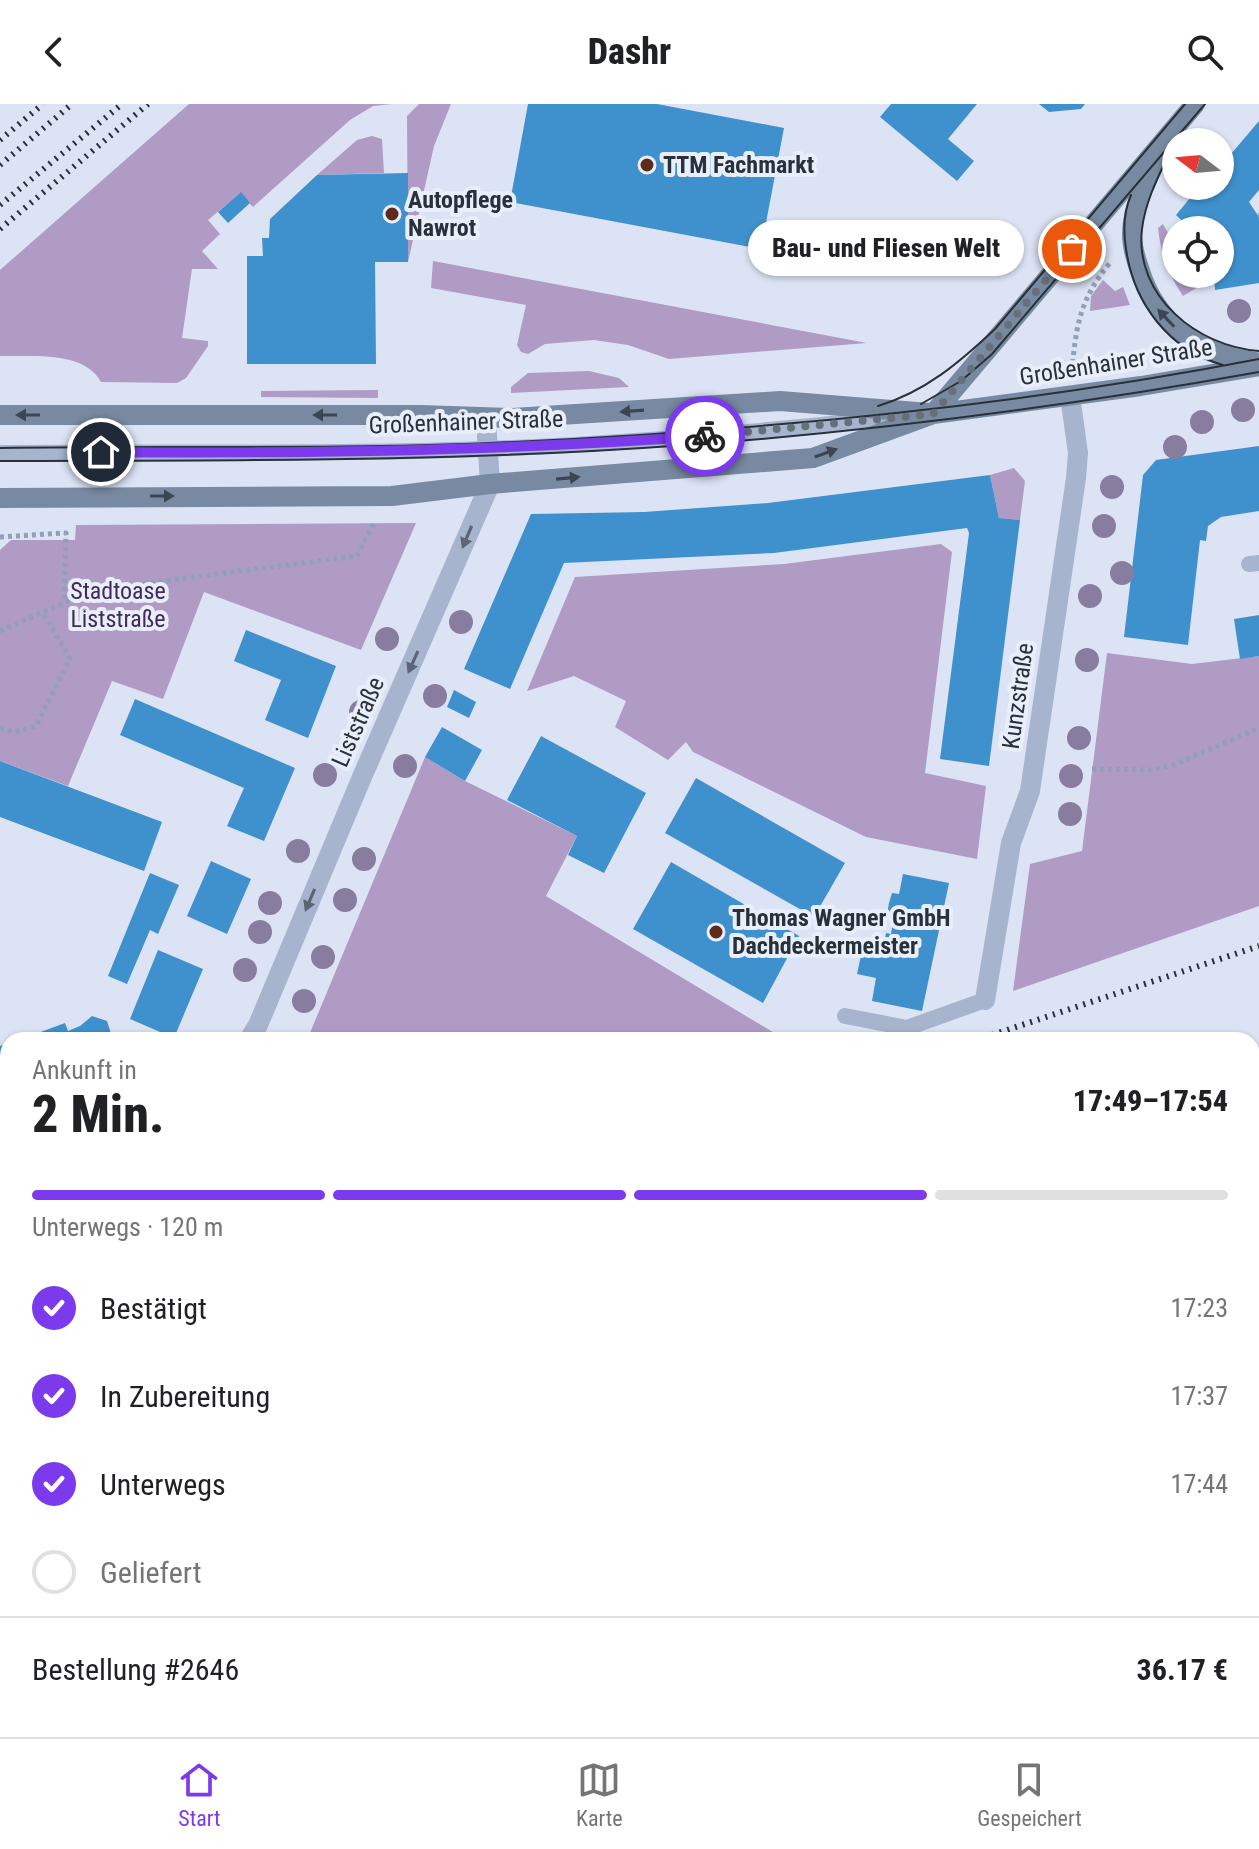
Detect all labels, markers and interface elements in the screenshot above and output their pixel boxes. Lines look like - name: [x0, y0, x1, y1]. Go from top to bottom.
- icon: back: [32, 30, 76, 74]
- icon: search: [1183, 30, 1227, 74]
- text: Dashr: [588, 31, 671, 73]
- north arrow: [1162, 128, 1234, 200]
- map controls: [1162, 128, 1234, 288]
- place label: TTM Fachmarkt: [663, 151, 814, 179]
- marker: TTM Fachmarkt: [638, 156, 656, 174]
- place label: Autopflege Nawrot: [408, 186, 513, 242]
- marker: Autopflege Nawrot: [383, 205, 401, 223]
- pin: [1038, 215, 1106, 283]
- button: locate: [1162, 216, 1234, 288]
- callout: Bau- und Fliesen Welt: [748, 221, 1024, 277]
- icon: bag: [1050, 227, 1094, 271]
- text: Bau- und Fliesen Welt: [772, 233, 1000, 263]
- one-way arrow: [1158, 309, 1176, 328]
- street label: Großenhainer Straße: [1018, 333, 1214, 391]
- courier: [665, 396, 745, 476]
- one-way arrow: [619, 404, 644, 417]
- street label: Großenhainer Straße: [368, 405, 564, 439]
- one-way arrow: [15, 409, 40, 421]
- one-way arrow: [312, 409, 337, 421]
- icon: bike: [683, 414, 727, 458]
- pin: [67, 418, 135, 486]
- icon: home: [79, 430, 123, 474]
- one-way arrow: [814, 446, 838, 459]
- one-way arrow: [556, 471, 581, 484]
- one-way arrow: [150, 490, 175, 502]
- one-way arrow: [461, 525, 474, 549]
- park label: Stadtoase Liststraße: [70, 577, 166, 633]
- street label: Kunzstraße: [997, 641, 1039, 751]
- one-way arrow: [406, 650, 420, 673]
- street label: Liststraße: [326, 673, 390, 771]
- one-way arrow: [303, 888, 316, 912]
- place label: Thomas Wagner GmbH Dachdeckermeister: [732, 904, 951, 960]
- marker: Thomas Wagner GmbH Dachdeckermeister: [707, 923, 725, 941]
- text: Ankunft in: [32, 1055, 137, 1085]
- text: 17:49–17:54: [1073, 1083, 1228, 1118]
- text: 2 Min.: [32, 1084, 164, 1145]
- text: Unterwegs · 120 m: [32, 1212, 223, 1242]
- icon: check: [32, 1286, 76, 1330]
- text: Bestätigt: [100, 1291, 207, 1326]
- text: 17:23: [1171, 1293, 1228, 1323]
- icon: check: [32, 1374, 76, 1418]
- text: In Zubereitung: [100, 1379, 270, 1414]
- text: 17:37: [1171, 1381, 1228, 1411]
- icon: check: [32, 1462, 76, 1506]
- text: Unterwegs: [100, 1467, 226, 1502]
- text: 17:44: [1171, 1469, 1228, 1499]
- text: Geliefert: [100, 1555, 202, 1590]
- text: Bestellung #2646: [32, 1652, 239, 1687]
- text: 36.17 €: [1137, 1652, 1228, 1687]
- tab: Start: [177, 1758, 221, 1831]
- tab: Karte: [576, 1758, 623, 1831]
- tab: Gespeichert: [977, 1758, 1082, 1831]

